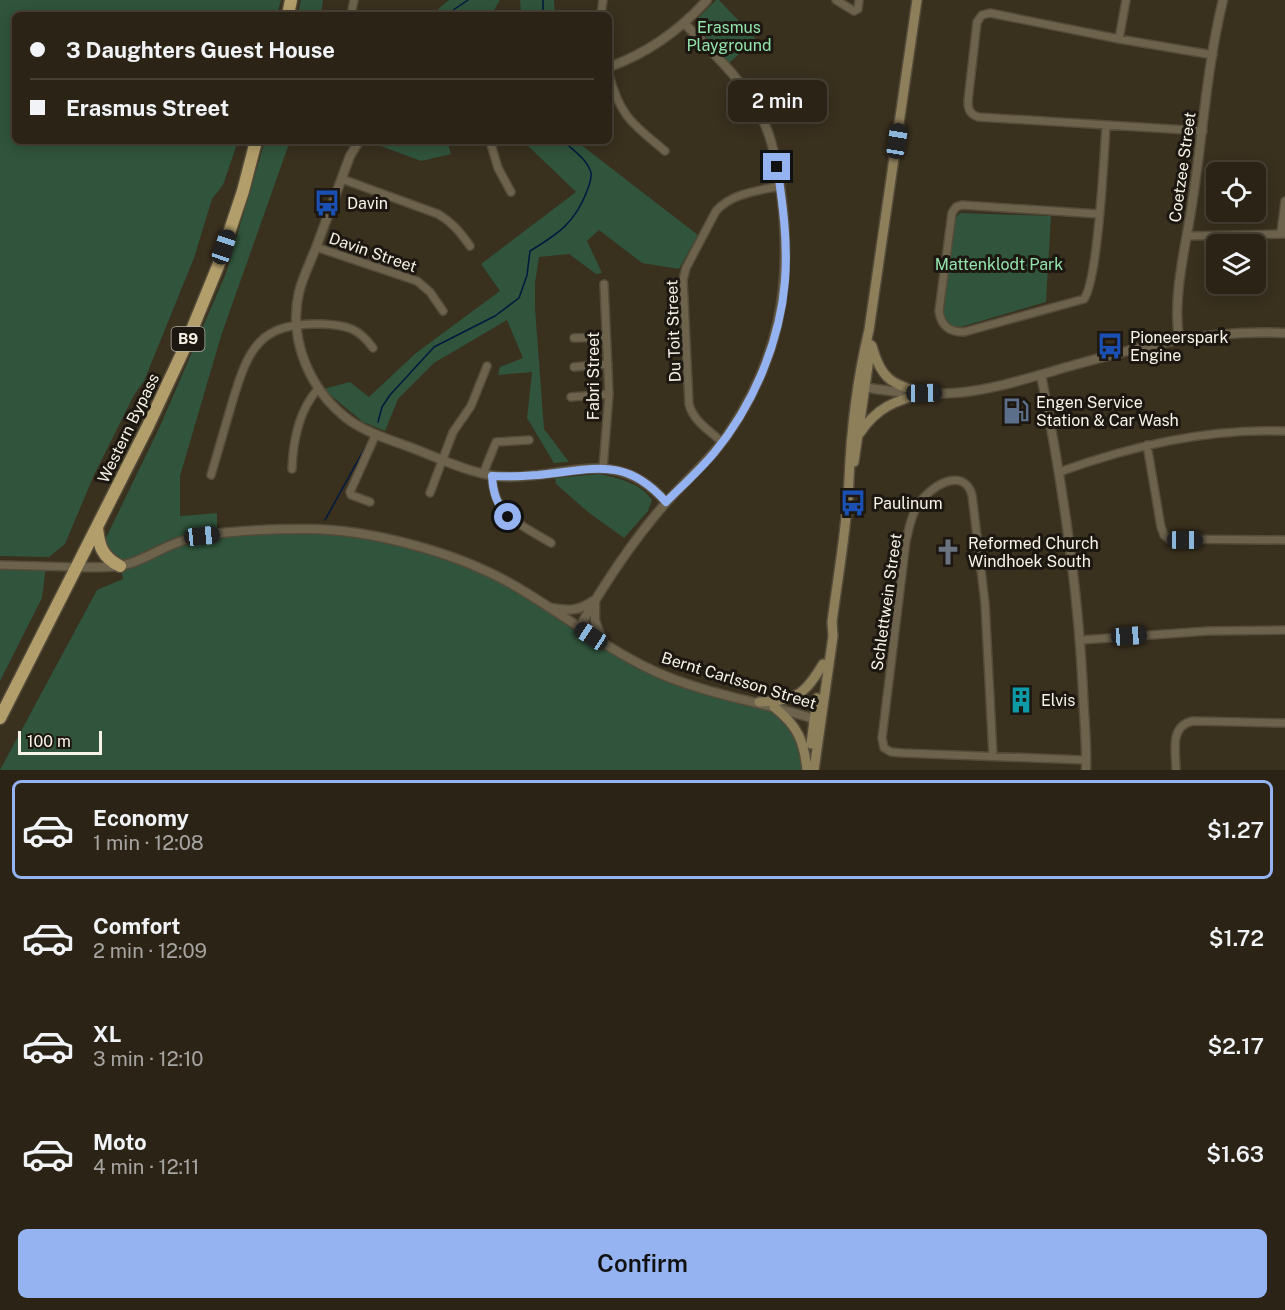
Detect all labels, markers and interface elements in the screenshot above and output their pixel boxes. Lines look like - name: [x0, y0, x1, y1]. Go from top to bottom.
- park label: Erasmus Playground: [686, 18, 772, 55]
- text: 3 Daughters Guest House: [66, 37, 335, 63]
- callout: 2 min: [728, 80, 826, 122]
- text: 2 min: [752, 89, 803, 113]
- text: Erasmus Street: [66, 95, 229, 121]
- street label: Coetzee Street: [1165, 111, 1200, 223]
- car: [885, 122, 909, 160]
- route end: [763, 153, 790, 180]
- map controls: [1206, 162, 1266, 294]
- button: locate: [1206, 162, 1266, 222]
- bus stop icon: Davin: [312, 188, 342, 218]
- place label: Davin: [347, 194, 388, 213]
- car: [210, 227, 238, 267]
- street label: Davin Street: [326, 229, 419, 276]
- button: layers: [1206, 234, 1266, 294]
- park label: Mattenklodt Park: [935, 255, 1063, 274]
- street label: Du Toit Street: [662, 279, 685, 383]
- road number: B9: [172, 327, 204, 351]
- place label: Pioneerspark Engine: [1130, 328, 1228, 365]
- bus stop icon: Pioneerspark Engine: [1095, 331, 1125, 361]
- street label: Fabri Street: [584, 332, 603, 420]
- street label: Western Bypass: [94, 370, 163, 486]
- car: [906, 384, 942, 402]
- place label: Engen Service Station & Car Wash: [1036, 393, 1179, 430]
- fuel station icon: Engen Service Station & Car Wash: [1001, 396, 1031, 426]
- bus stop icon: Paulinum: [838, 488, 868, 518]
- place label: Paulinum: [873, 494, 943, 513]
- route start: [494, 503, 521, 530]
- car: [183, 525, 221, 547]
- car: [1167, 531, 1203, 549]
- street label: Schlettwein Street: [867, 532, 906, 672]
- place label: Reformed Church Windhoek South: [968, 534, 1099, 571]
- church icon: Reformed Church Windhoek South: [933, 537, 963, 567]
- car: [571, 619, 611, 653]
- car: [1110, 626, 1148, 646]
- street label: Bernt Carlsson Street: [659, 648, 819, 713]
- building icon: Elvis: [1006, 685, 1036, 715]
- place label: Elvis: [1041, 691, 1075, 710]
- scale bar: [18, 728, 102, 756]
- text: 100 m: [27, 732, 71, 751]
- icon: car: [21, 803, 75, 857]
- text: Economy: [93, 805, 189, 831]
- text: $1.27: [1207, 817, 1264, 843]
- text: 1 min · 12:08: [93, 831, 204, 855]
- icon: car: [21, 911, 75, 965]
- text: Comfort: [93, 913, 180, 939]
- text: $1.72: [1209, 925, 1264, 951]
- text: 2 min · 12:09: [93, 939, 207, 963]
- icon: car: [21, 1019, 75, 1073]
- text: XL: [93, 1021, 121, 1047]
- text: $2.17: [1207, 1033, 1264, 1059]
- text: 3 min · 12:10: [93, 1047, 204, 1071]
- icon: car: [21, 1127, 75, 1181]
- text: Moto: [93, 1129, 147, 1155]
- text: $1.63: [1206, 1141, 1264, 1167]
- text: 4 min · 12:11: [93, 1155, 199, 1179]
- button: Confirm: [18, 1229, 1267, 1298]

